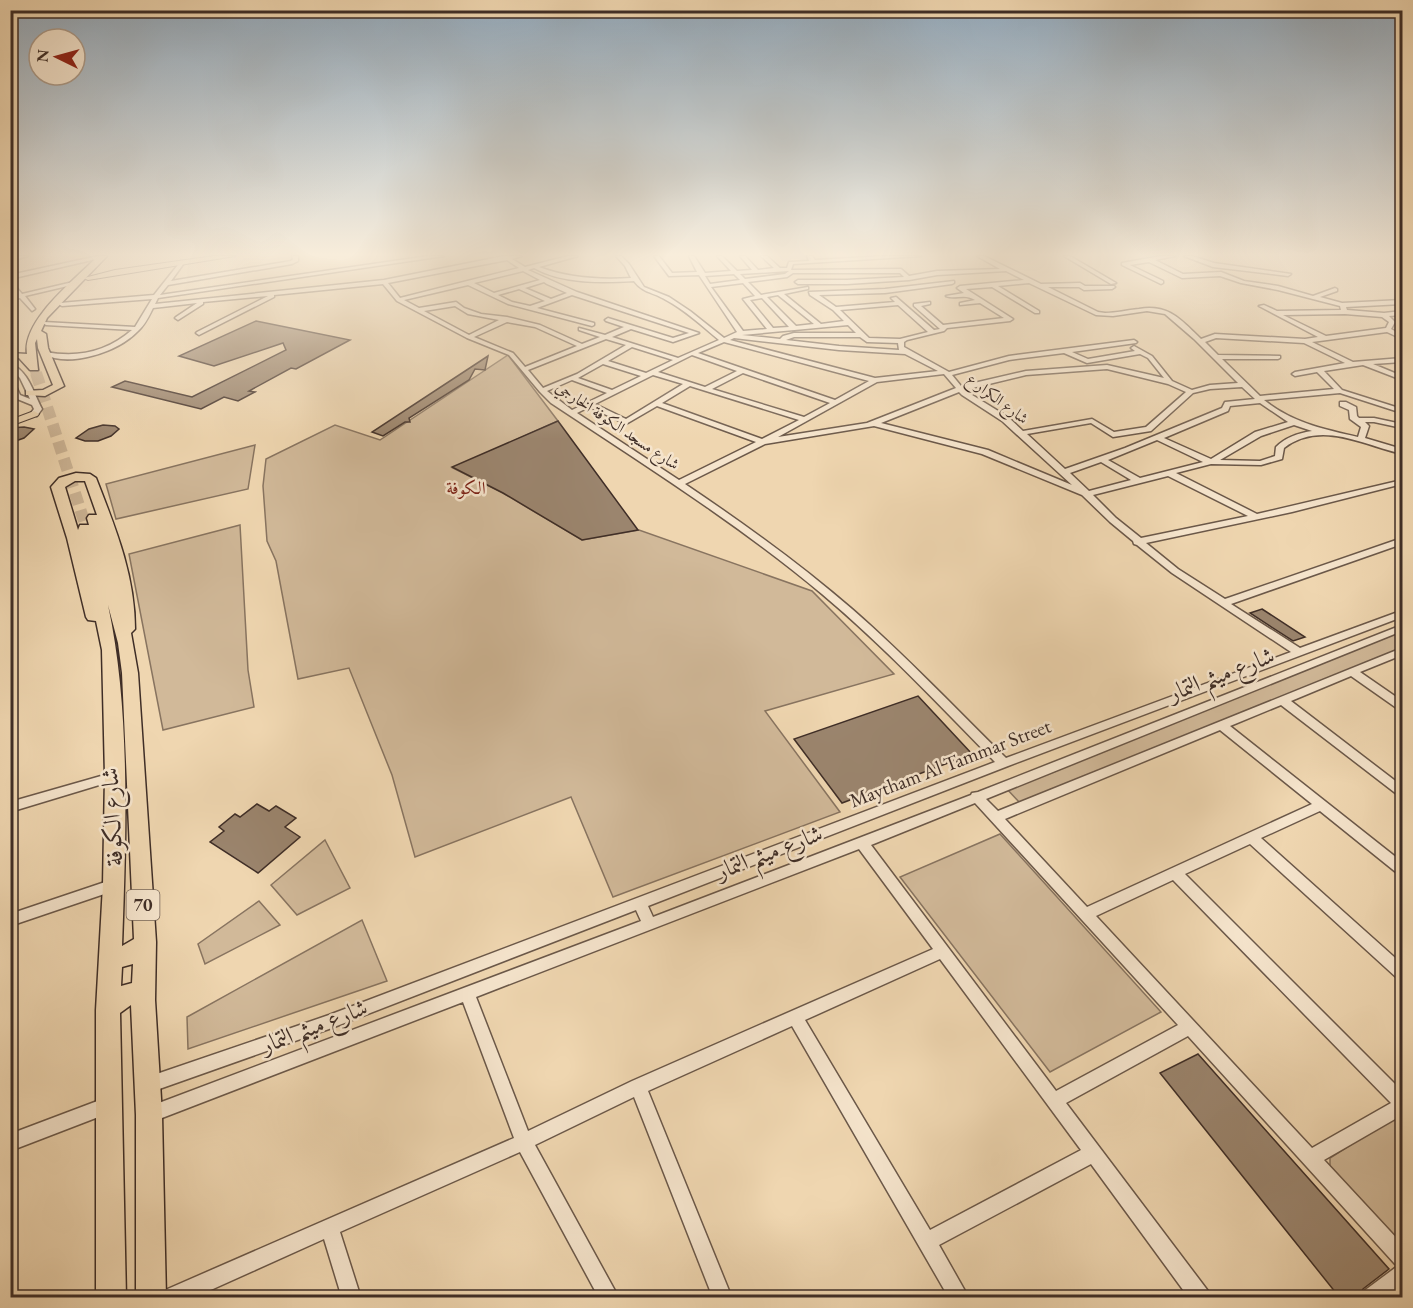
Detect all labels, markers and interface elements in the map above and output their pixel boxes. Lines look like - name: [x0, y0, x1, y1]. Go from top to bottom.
- north arrow: [27, 27, 87, 87]
- text: N: [32, 48, 54, 63]
- street label: شارع الكرار ع: [961, 368, 1033, 431]
- street label: شارع مسجد الكوفة الخارجي: [550, 376, 684, 477]
- district label: الكوفة: [446, 476, 486, 499]
- street label: شارع ميثم التمار: [1161, 639, 1282, 717]
- street label: Maytham Al Tammar Street: [845, 712, 1055, 813]
- street label: شارع الكوفة: [93, 767, 135, 867]
- street label: شارع ميثم التمار: [709, 817, 830, 895]
- road number: 70: [126, 890, 160, 920]
- street label: شارع ميثم التمار: [254, 991, 375, 1069]

